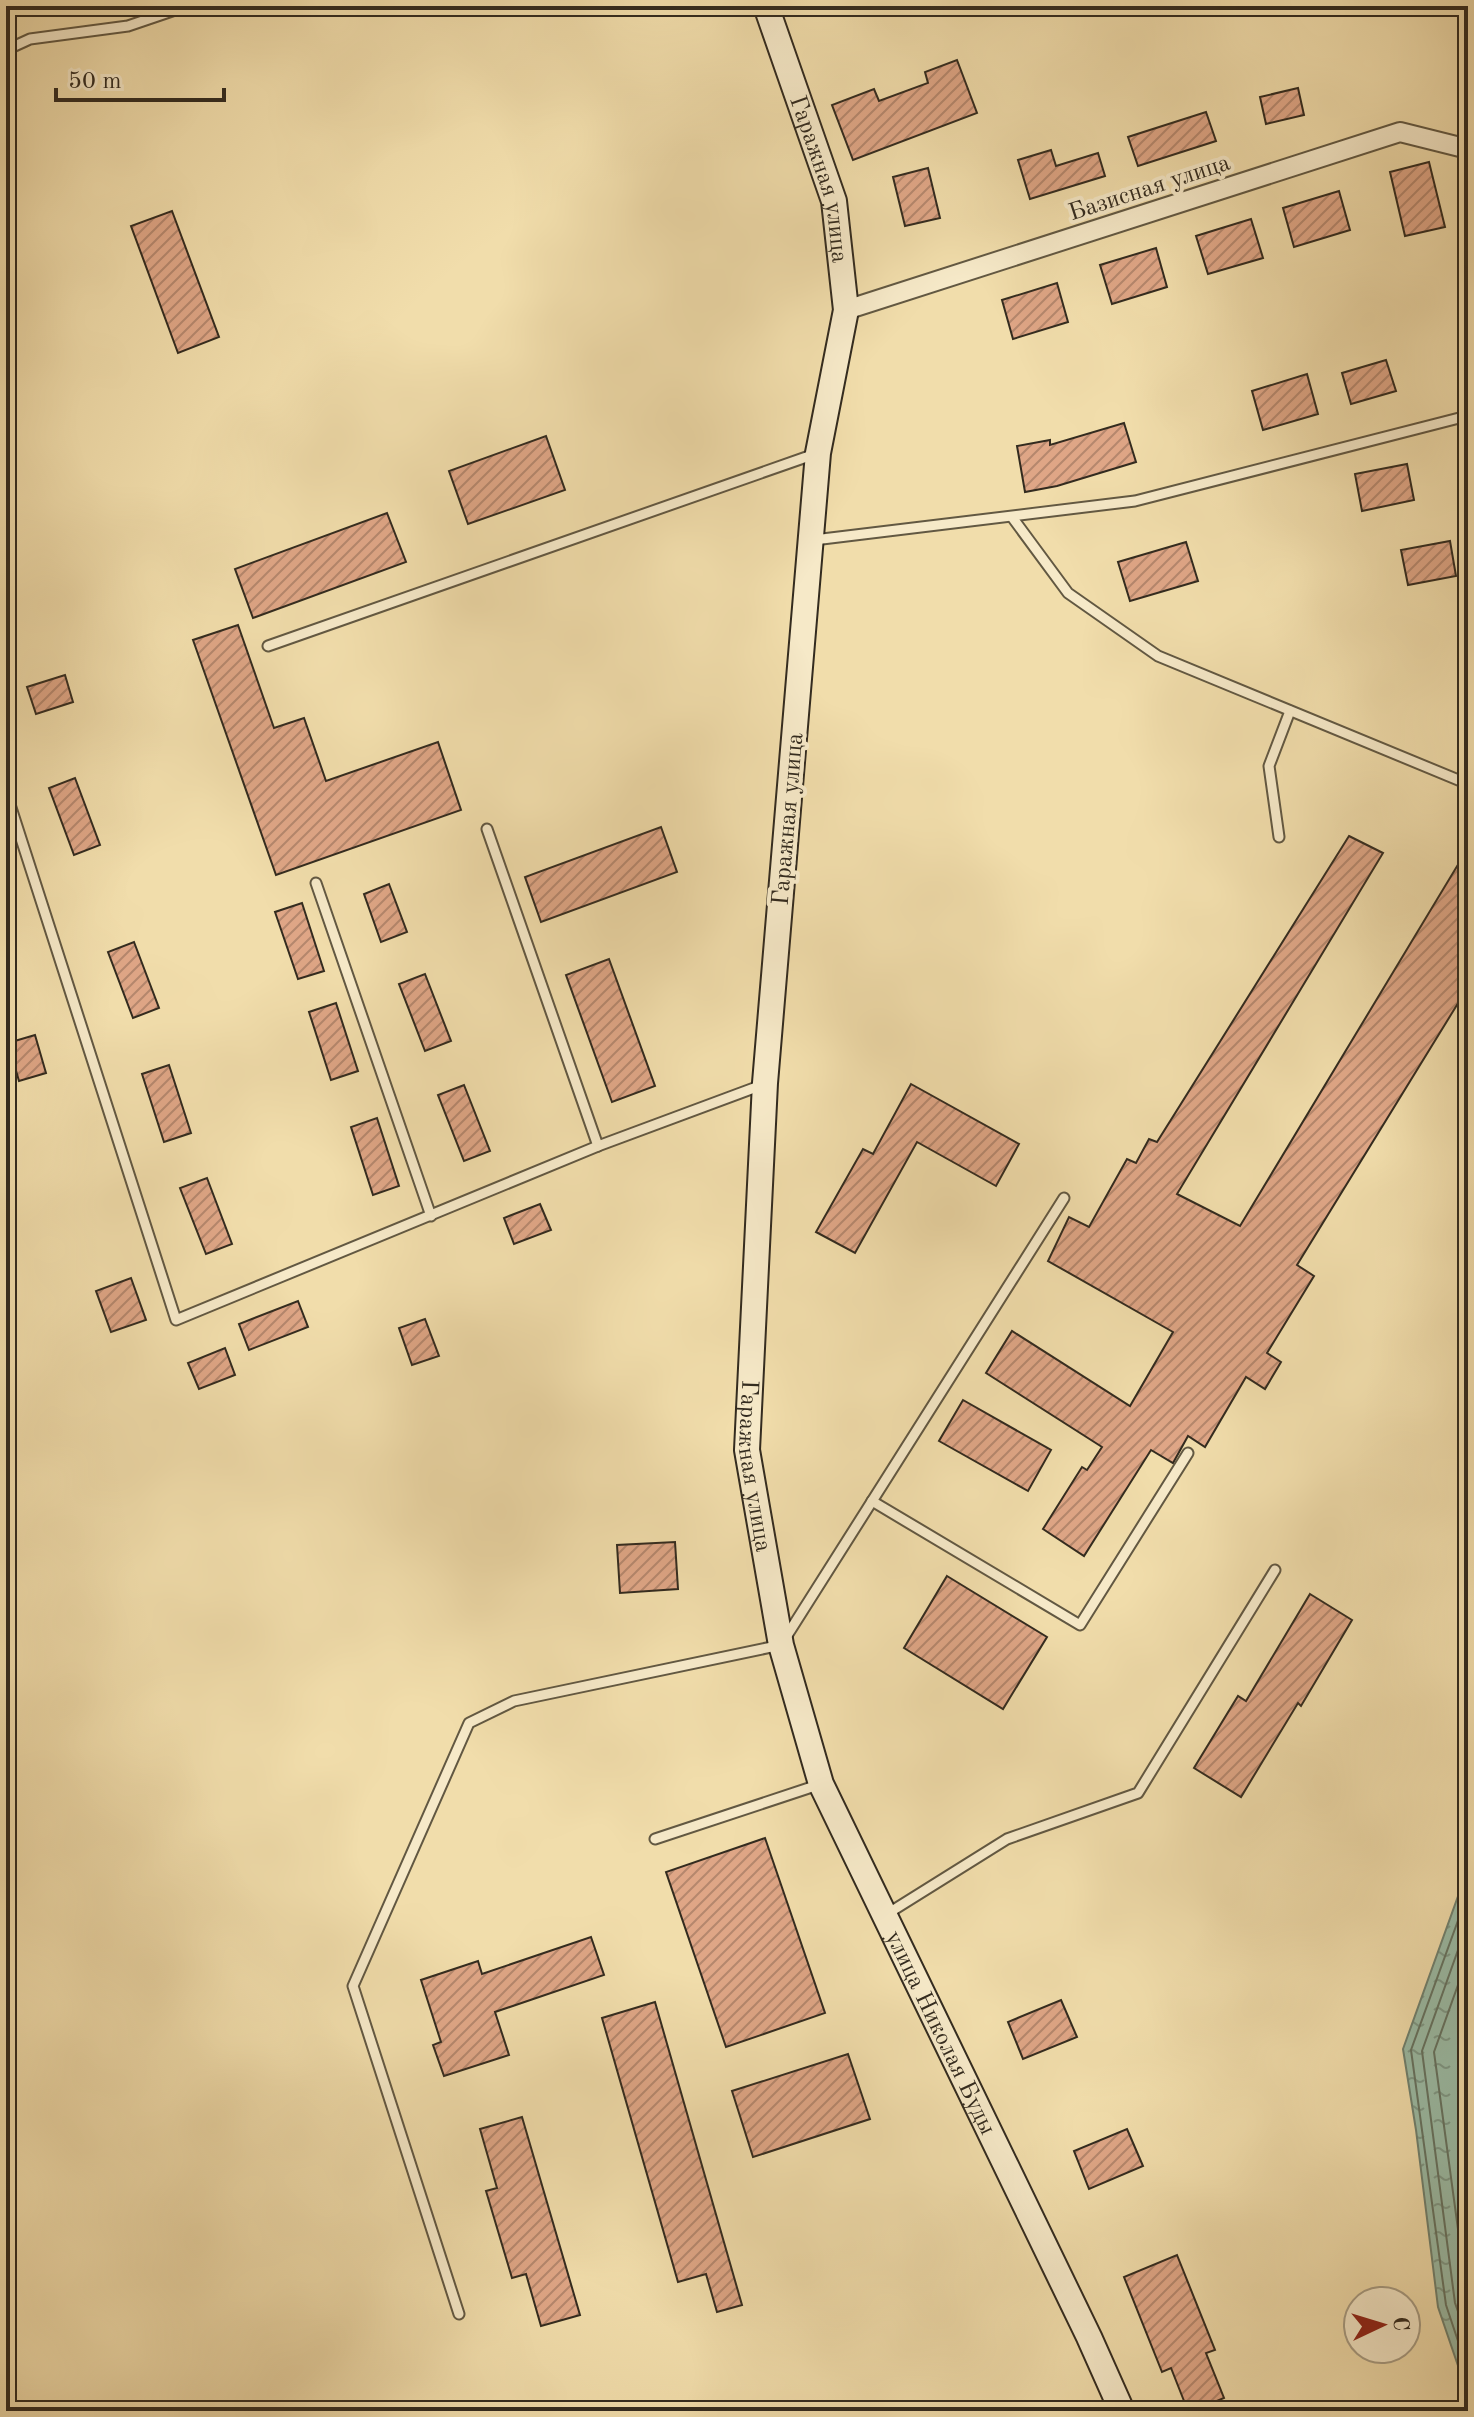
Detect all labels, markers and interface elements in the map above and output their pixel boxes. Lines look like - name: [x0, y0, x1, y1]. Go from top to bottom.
- scale bar: [56, 52, 224, 102]
- text: 50 m: [68, 70, 122, 94]
- street label: Гаражная улица: [784, 93, 851, 264]
- street label: Базисная улица: [1066, 151, 1233, 226]
- street label: Гаражная улица: [769, 732, 809, 907]
- street label: Гаражная улица: [733, 1379, 775, 1554]
- street label: улица Николая Буды: [880, 1927, 999, 2139]
- north arrow: [1342, 2285, 1422, 2365]
- text: С: [1388, 2316, 1411, 2332]

